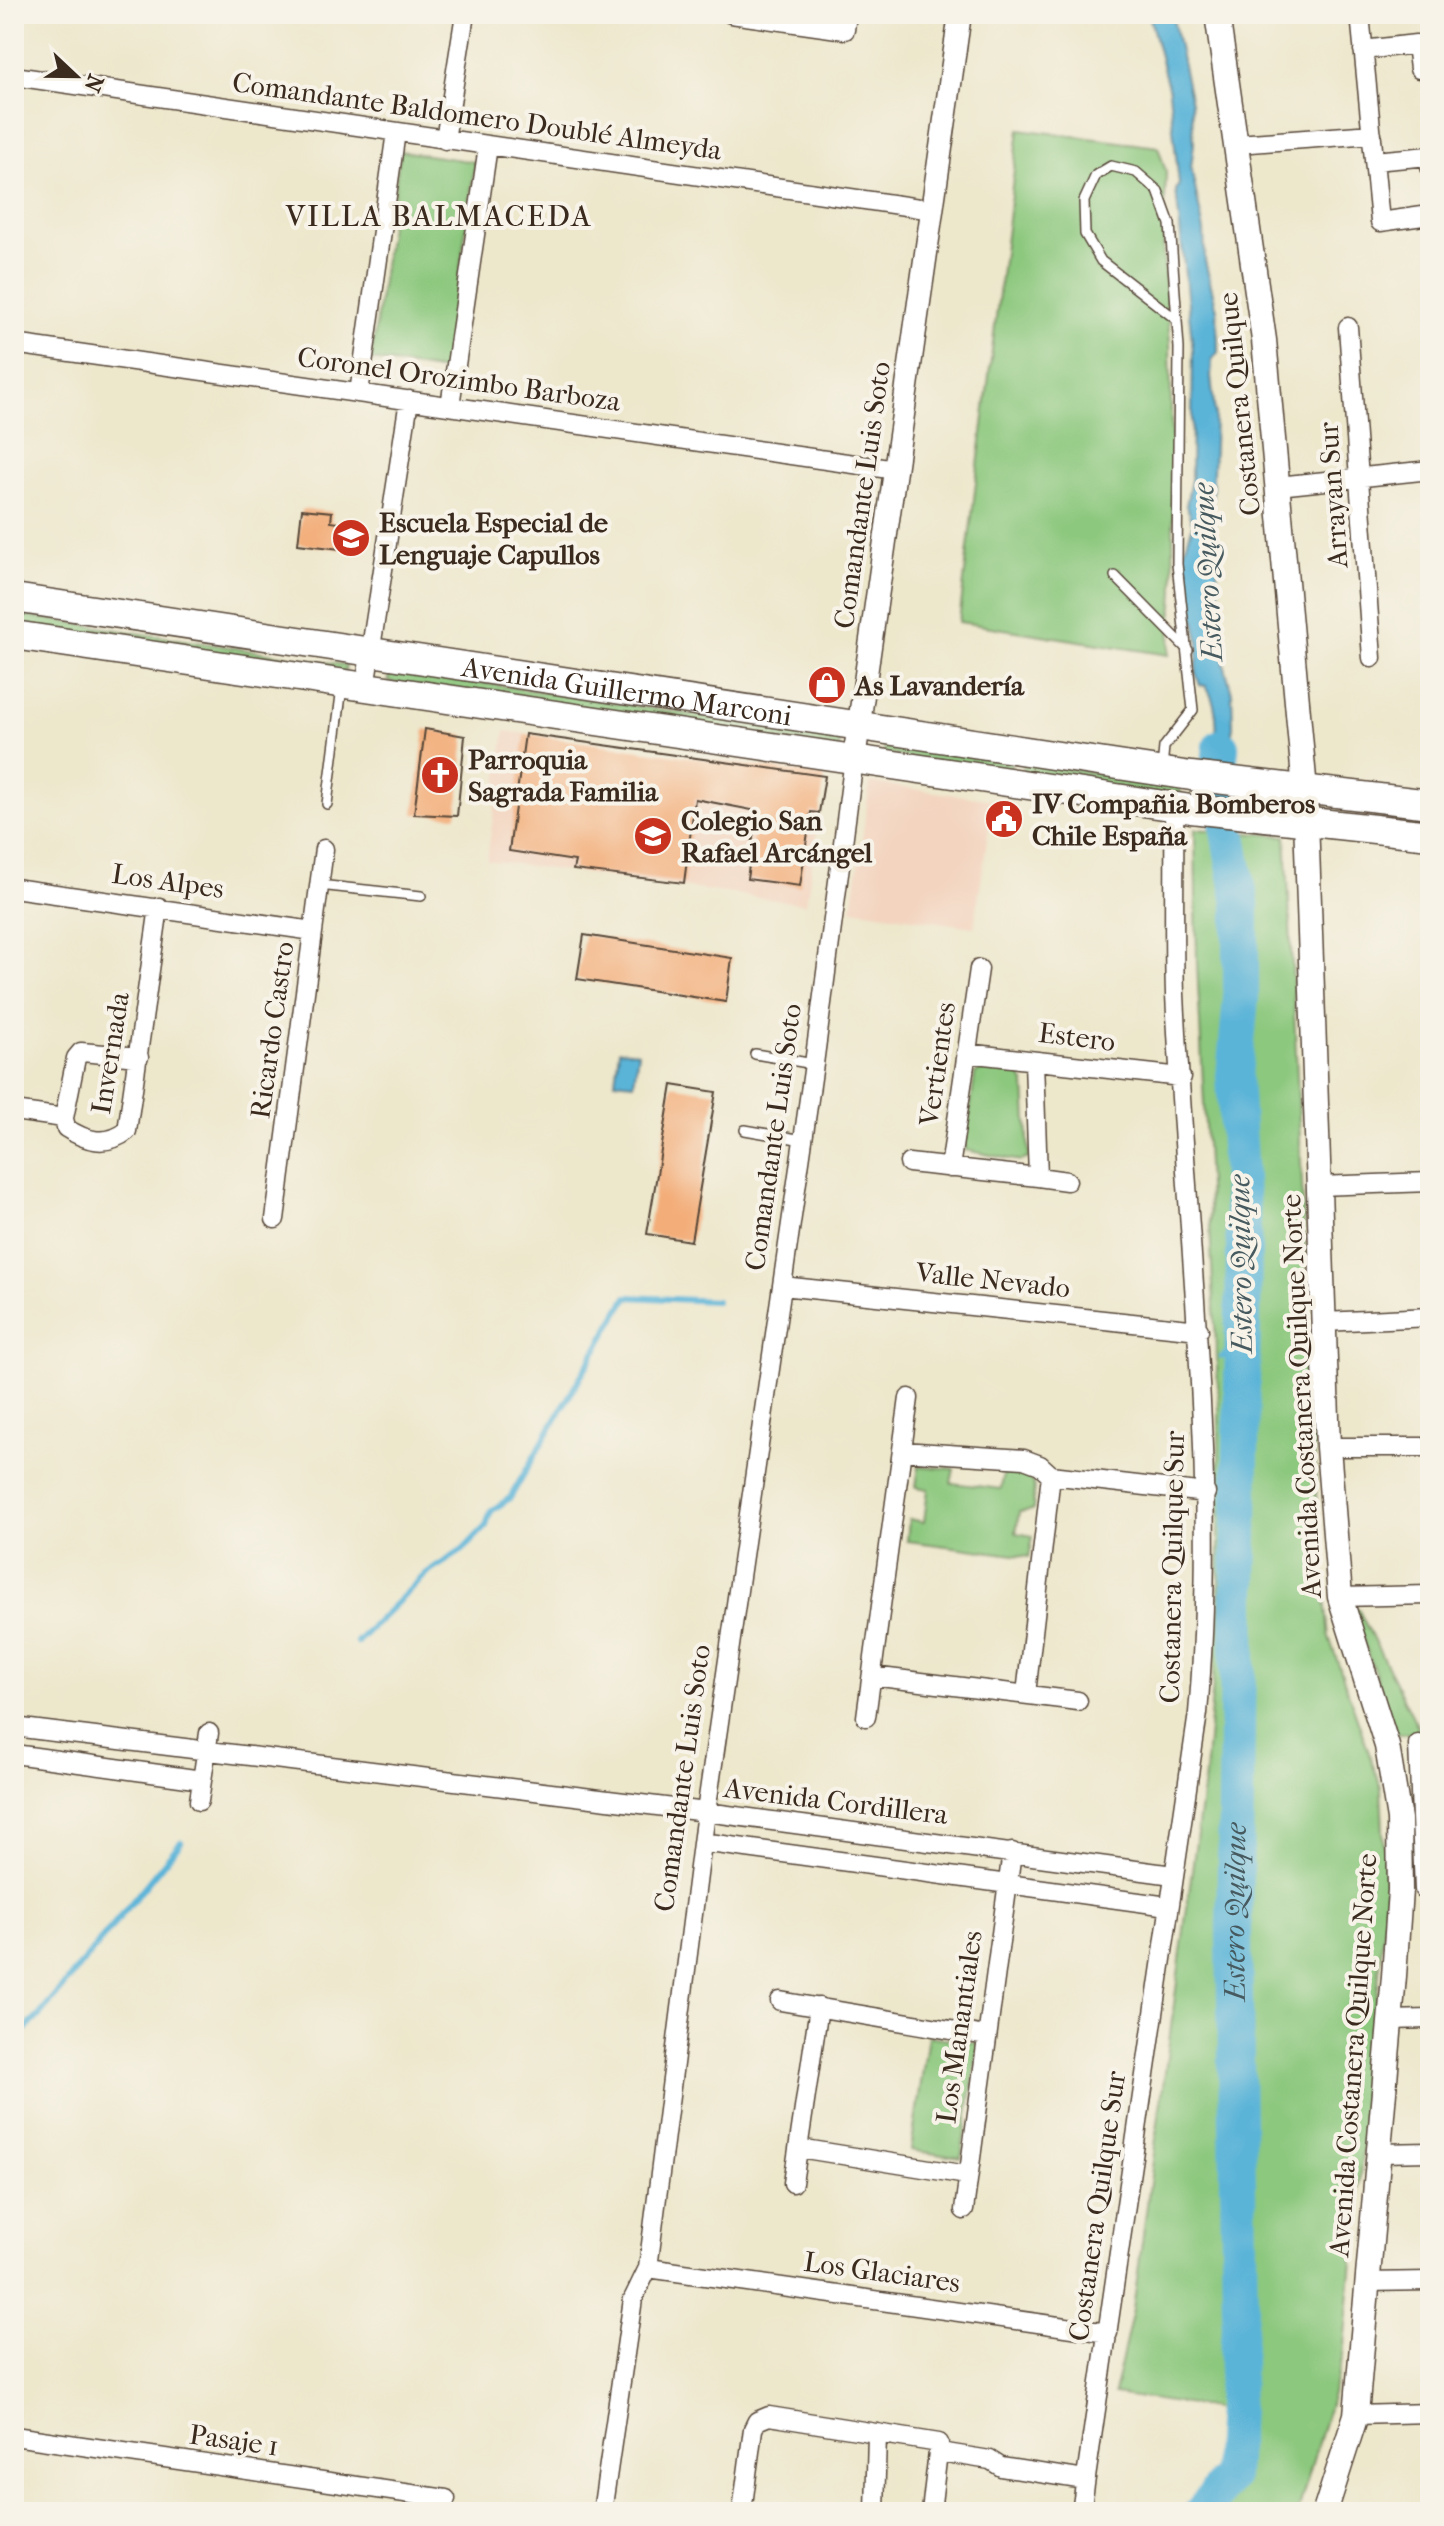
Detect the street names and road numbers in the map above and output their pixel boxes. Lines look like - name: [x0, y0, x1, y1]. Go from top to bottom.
- street label: Comandante Baldomero Doublé Almeyda: [230, 65, 725, 167]
- street label: Costanera Quilque: [1211, 290, 1267, 517]
- street label: Coronel Orozimbo Barboza: [295, 340, 624, 418]
- street label: Comandante Luis Soto: [827, 359, 897, 631]
- street label: Arrayan Sur: [1311, 421, 1355, 570]
- street label: Avenida Guillermo Marconi: [459, 649, 794, 732]
- street label: Los Alpes: [110, 857, 226, 905]
- street label: Ricardo Castro: [243, 939, 301, 1121]
- street label: Invernada: [84, 988, 136, 1116]
- street label: Vertientes: [912, 1000, 962, 1129]
- street label: Comandante Luis Soto: [738, 1001, 808, 1273]
- street label: Estero: [1037, 1016, 1117, 1058]
- street label: Avenida Costanera Quilque Norte: [1274, 1193, 1328, 1600]
- street label: Valle Nevado: [913, 1255, 1072, 1305]
- street label: Costanera Quilque Sur: [1153, 1430, 1191, 1704]
- street label: Comandante Luis Soto: [647, 1642, 717, 1914]
- street label: Avenida Cordillera: [721, 1771, 951, 1831]
- street label: Avenida Costanera Quilque Norte: [1322, 1852, 1384, 2259]
- street label: Los Manantiales: [929, 1928, 989, 2126]
- street label: Costanera Quilque Sur: [1062, 2069, 1132, 2343]
- street label: Los Glaciares: [802, 2245, 962, 2299]
- street label: Pasaje 1: [187, 2417, 281, 2463]

